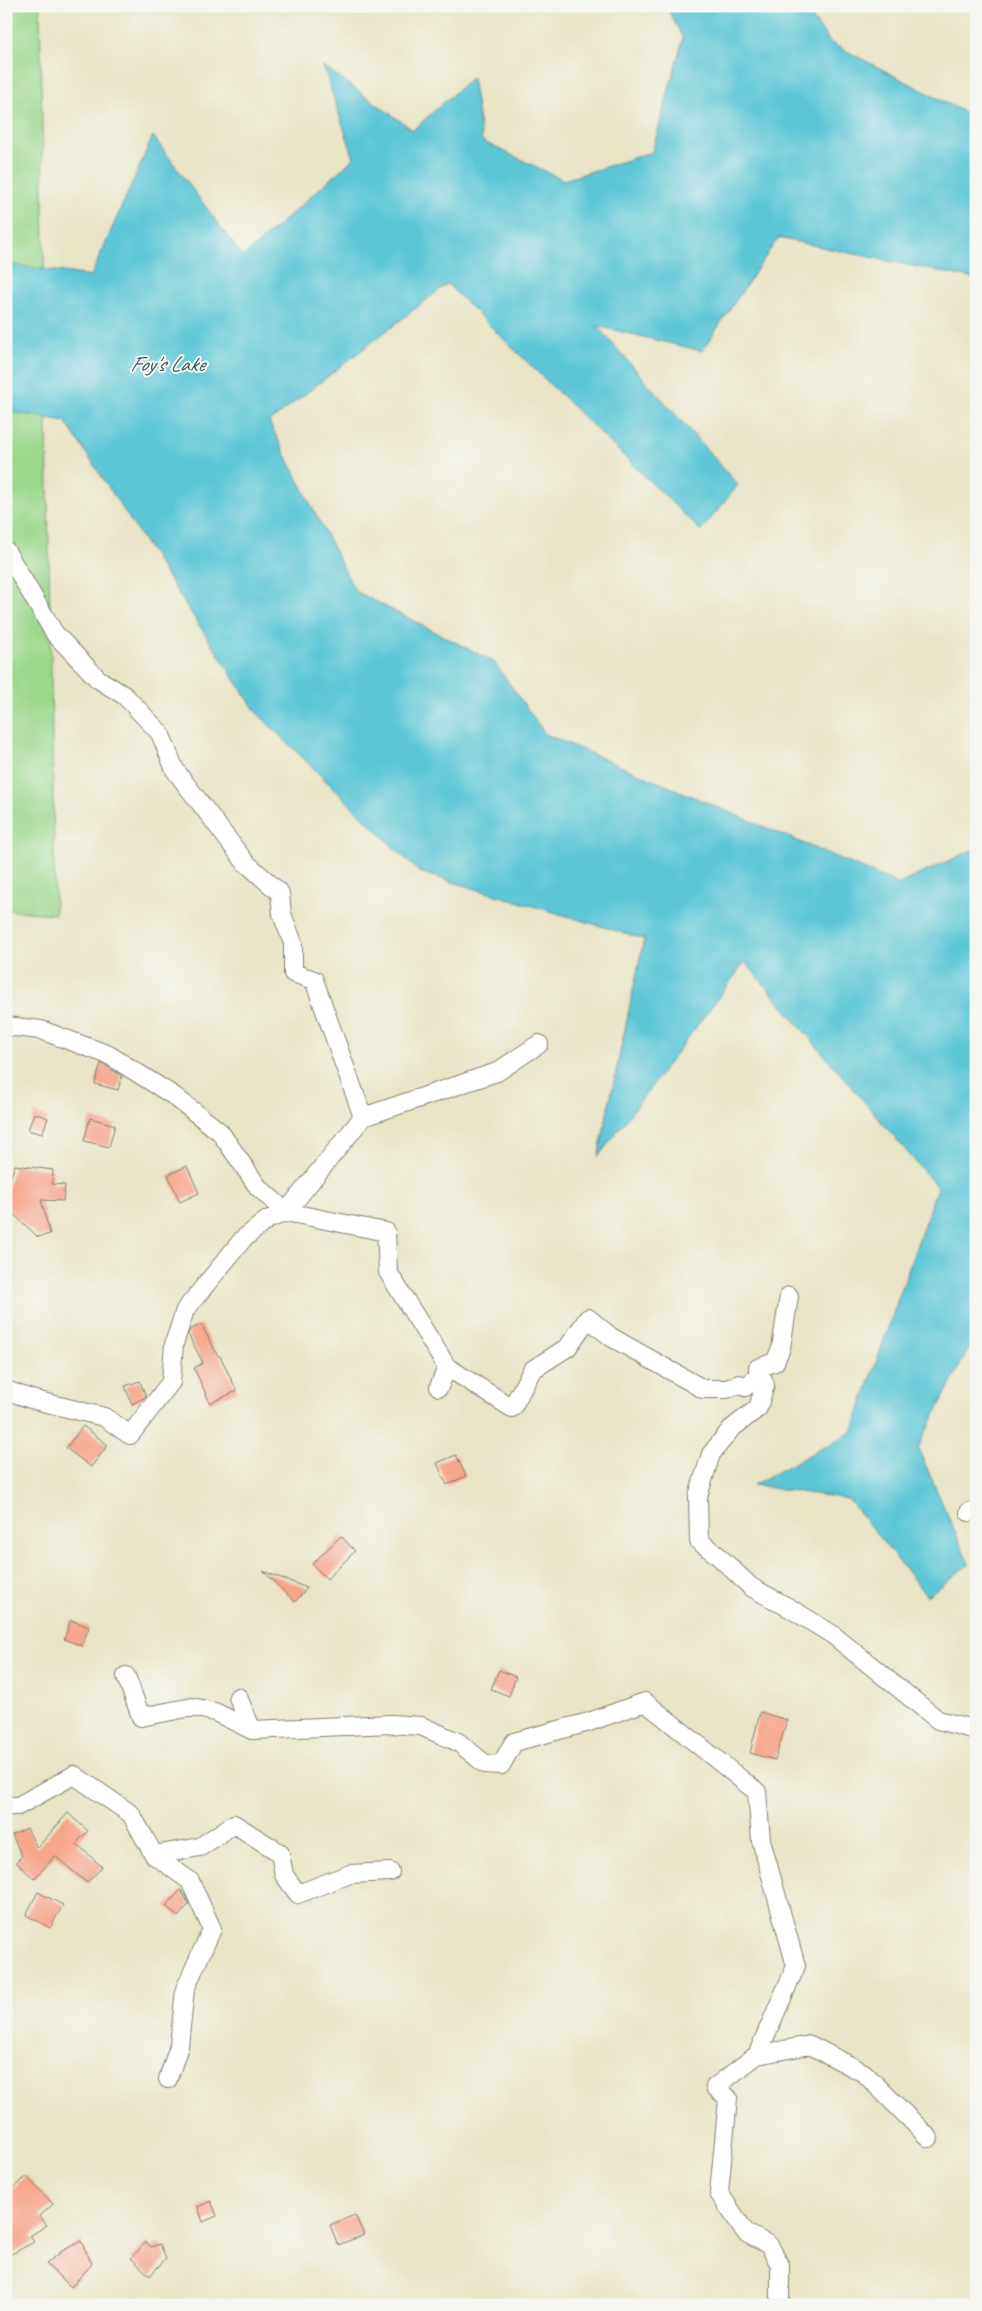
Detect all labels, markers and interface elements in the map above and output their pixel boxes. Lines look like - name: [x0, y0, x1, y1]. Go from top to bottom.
- water label: Foy's Lake: [130, 350, 208, 378]

